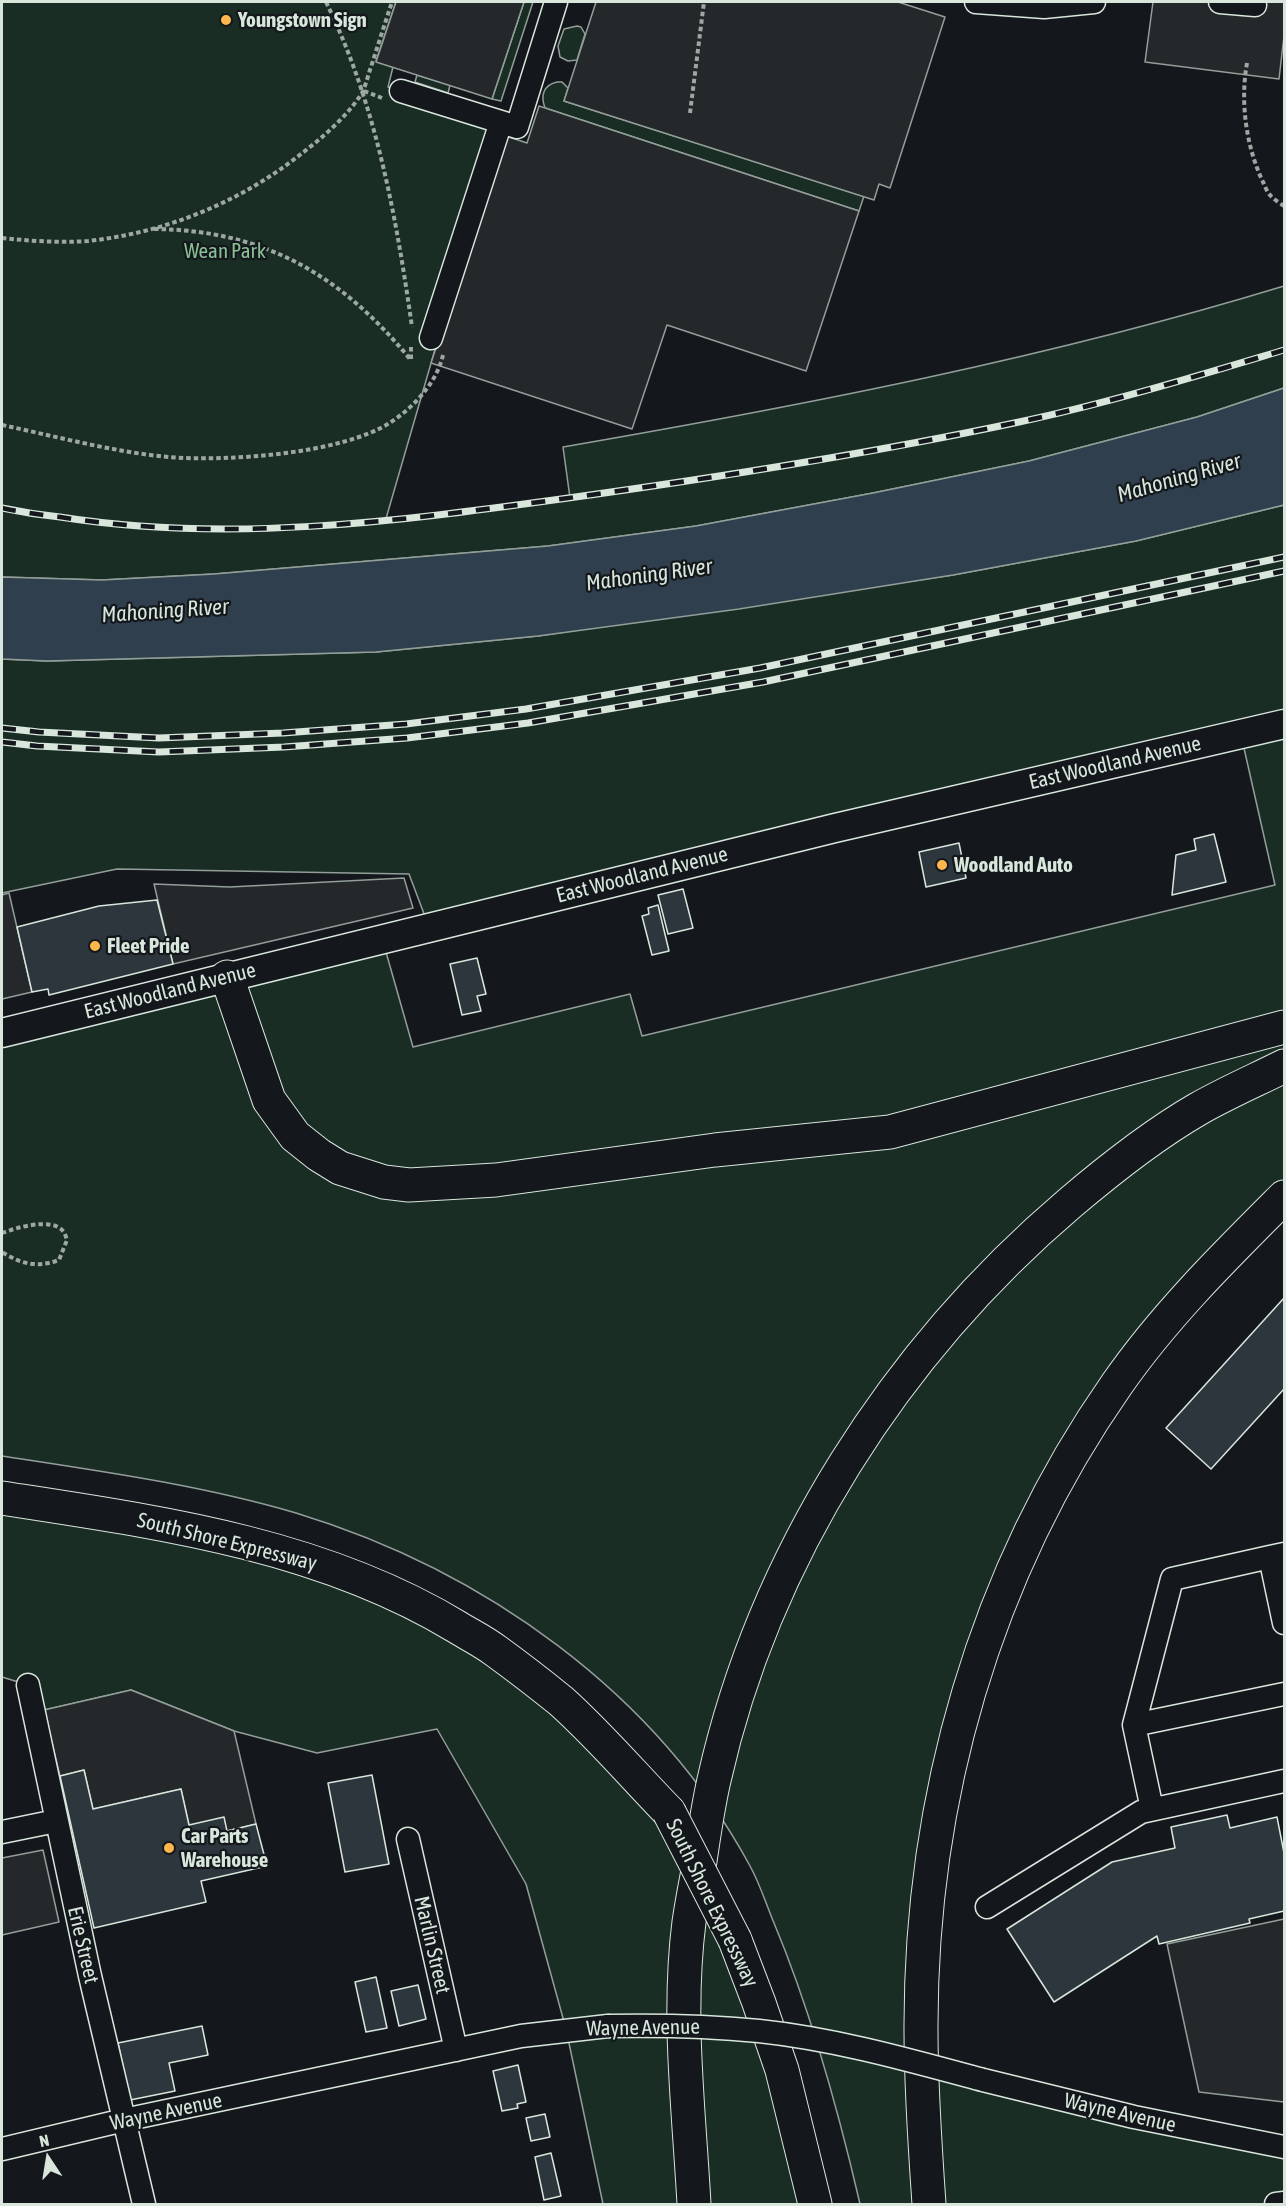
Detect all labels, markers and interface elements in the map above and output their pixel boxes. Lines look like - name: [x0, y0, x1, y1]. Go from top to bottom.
- place label: Youngstown Sign: [238, 7, 367, 33]
- marker: Youngstown Sign: [219, 13, 233, 27]
- park label: Wean Park: [184, 238, 266, 264]
- water label: Mahoning River: [1114, 448, 1244, 508]
- water label: Mahoning River: [584, 553, 714, 597]
- water label: Mahoning River: [101, 593, 229, 629]
- street label: East Woodland Avenue: [1027, 731, 1203, 795]
- street label: East Woodland Avenue: [554, 842, 730, 908]
- place label: Woodland Auto: [954, 852, 1073, 878]
- marker: Woodland Auto: [935, 858, 949, 872]
- place label: Fleet Pride: [107, 933, 190, 959]
- marker: Fleet Pride: [88, 939, 102, 953]
- street label: East Woodland Avenue: [82, 958, 258, 1024]
- street label: South Shore Expressway: [135, 1508, 319, 1576]
- street label: South Shore Expressway: [660, 1815, 764, 1991]
- place label: Car Parts Warehouse: [181, 1823, 268, 1873]
- marker: Car Parts Warehouse: [162, 1841, 176, 1855]
- street label: Marlin Street: [409, 1894, 455, 1996]
- street label: Erie Street: [62, 1904, 104, 1986]
- street label: Wayne Avenue: [586, 2014, 700, 2042]
- street label: Wayne Avenue: [108, 2088, 224, 2136]
- street label: Wayne Avenue: [1062, 2088, 1178, 2138]
- north arrow: [18, 2128, 78, 2188]
- text: N: [38, 2131, 51, 2150]

